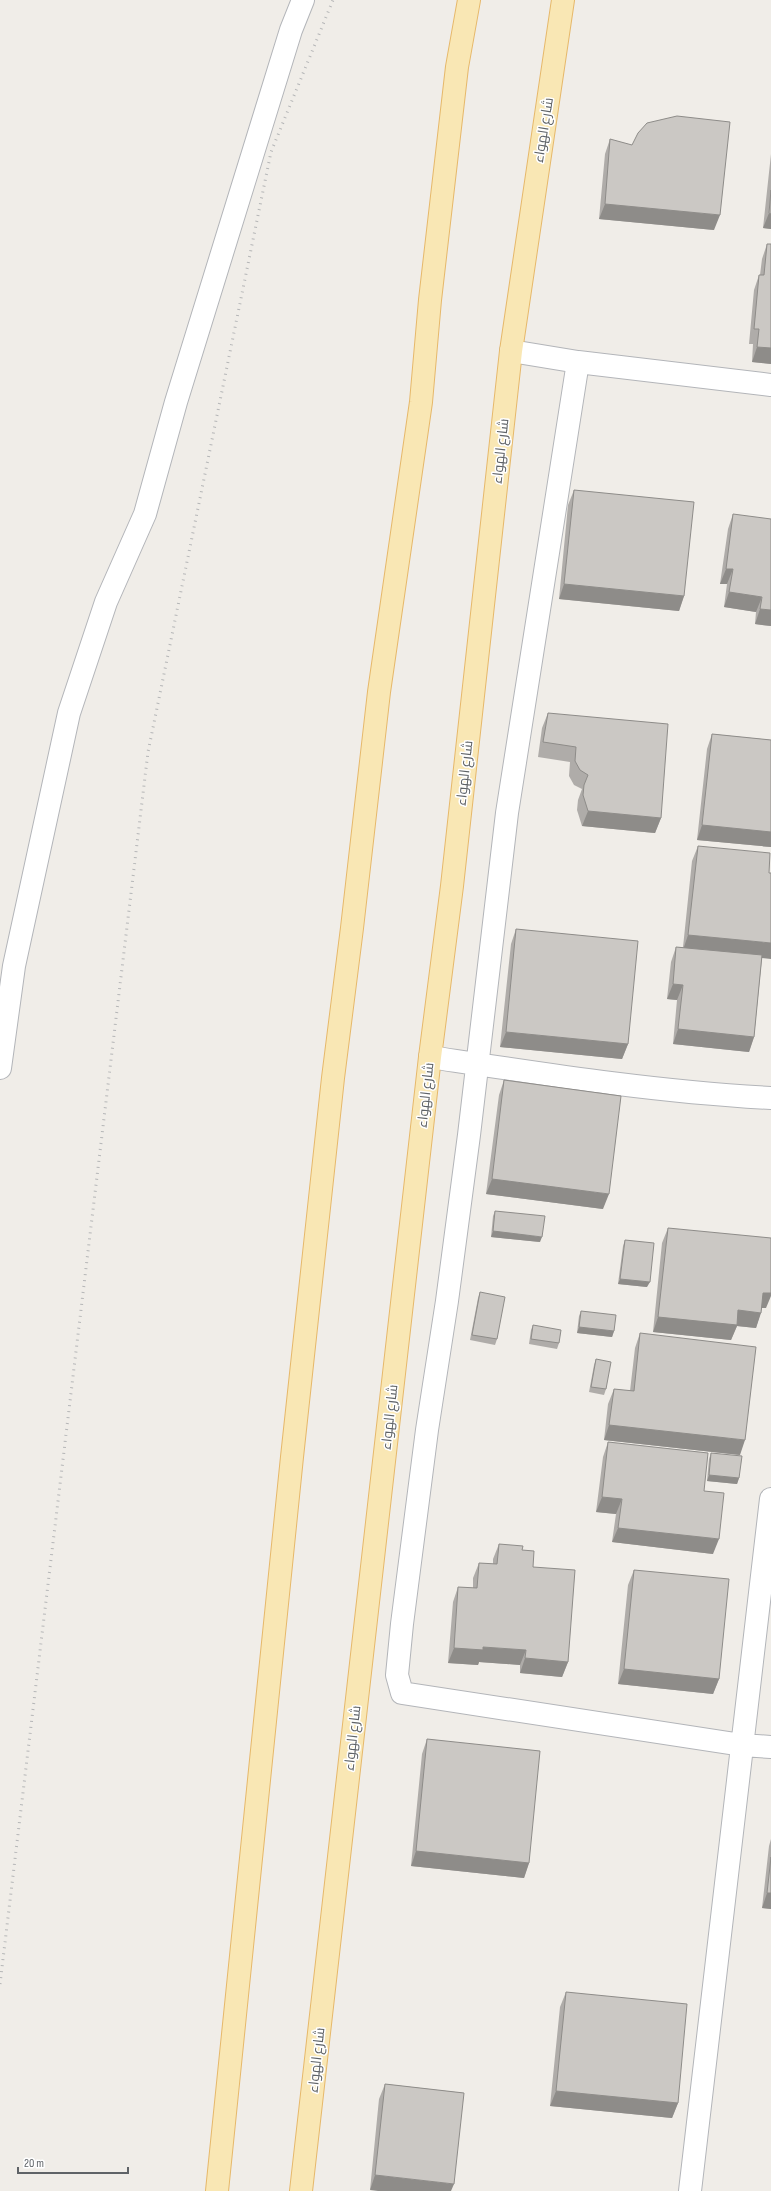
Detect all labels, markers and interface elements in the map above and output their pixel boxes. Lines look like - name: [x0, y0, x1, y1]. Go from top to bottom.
- street label: شارع الهواء: [530, 96, 557, 164]
- street label: شارع الهواء: [489, 417, 512, 485]
- street label: شارع الهواء: [453, 739, 476, 807]
- street label: شارع الهواء: [414, 1061, 437, 1129]
- street label: شارع الهواء: [378, 1383, 401, 1451]
- street label: شارع الهواء: [341, 1704, 364, 1772]
- street label: شارع الهواء: [305, 2026, 328, 2094]
- scale bar: [18, 2149, 128, 2175]
- text: 20 m: [24, 2156, 44, 2171]

